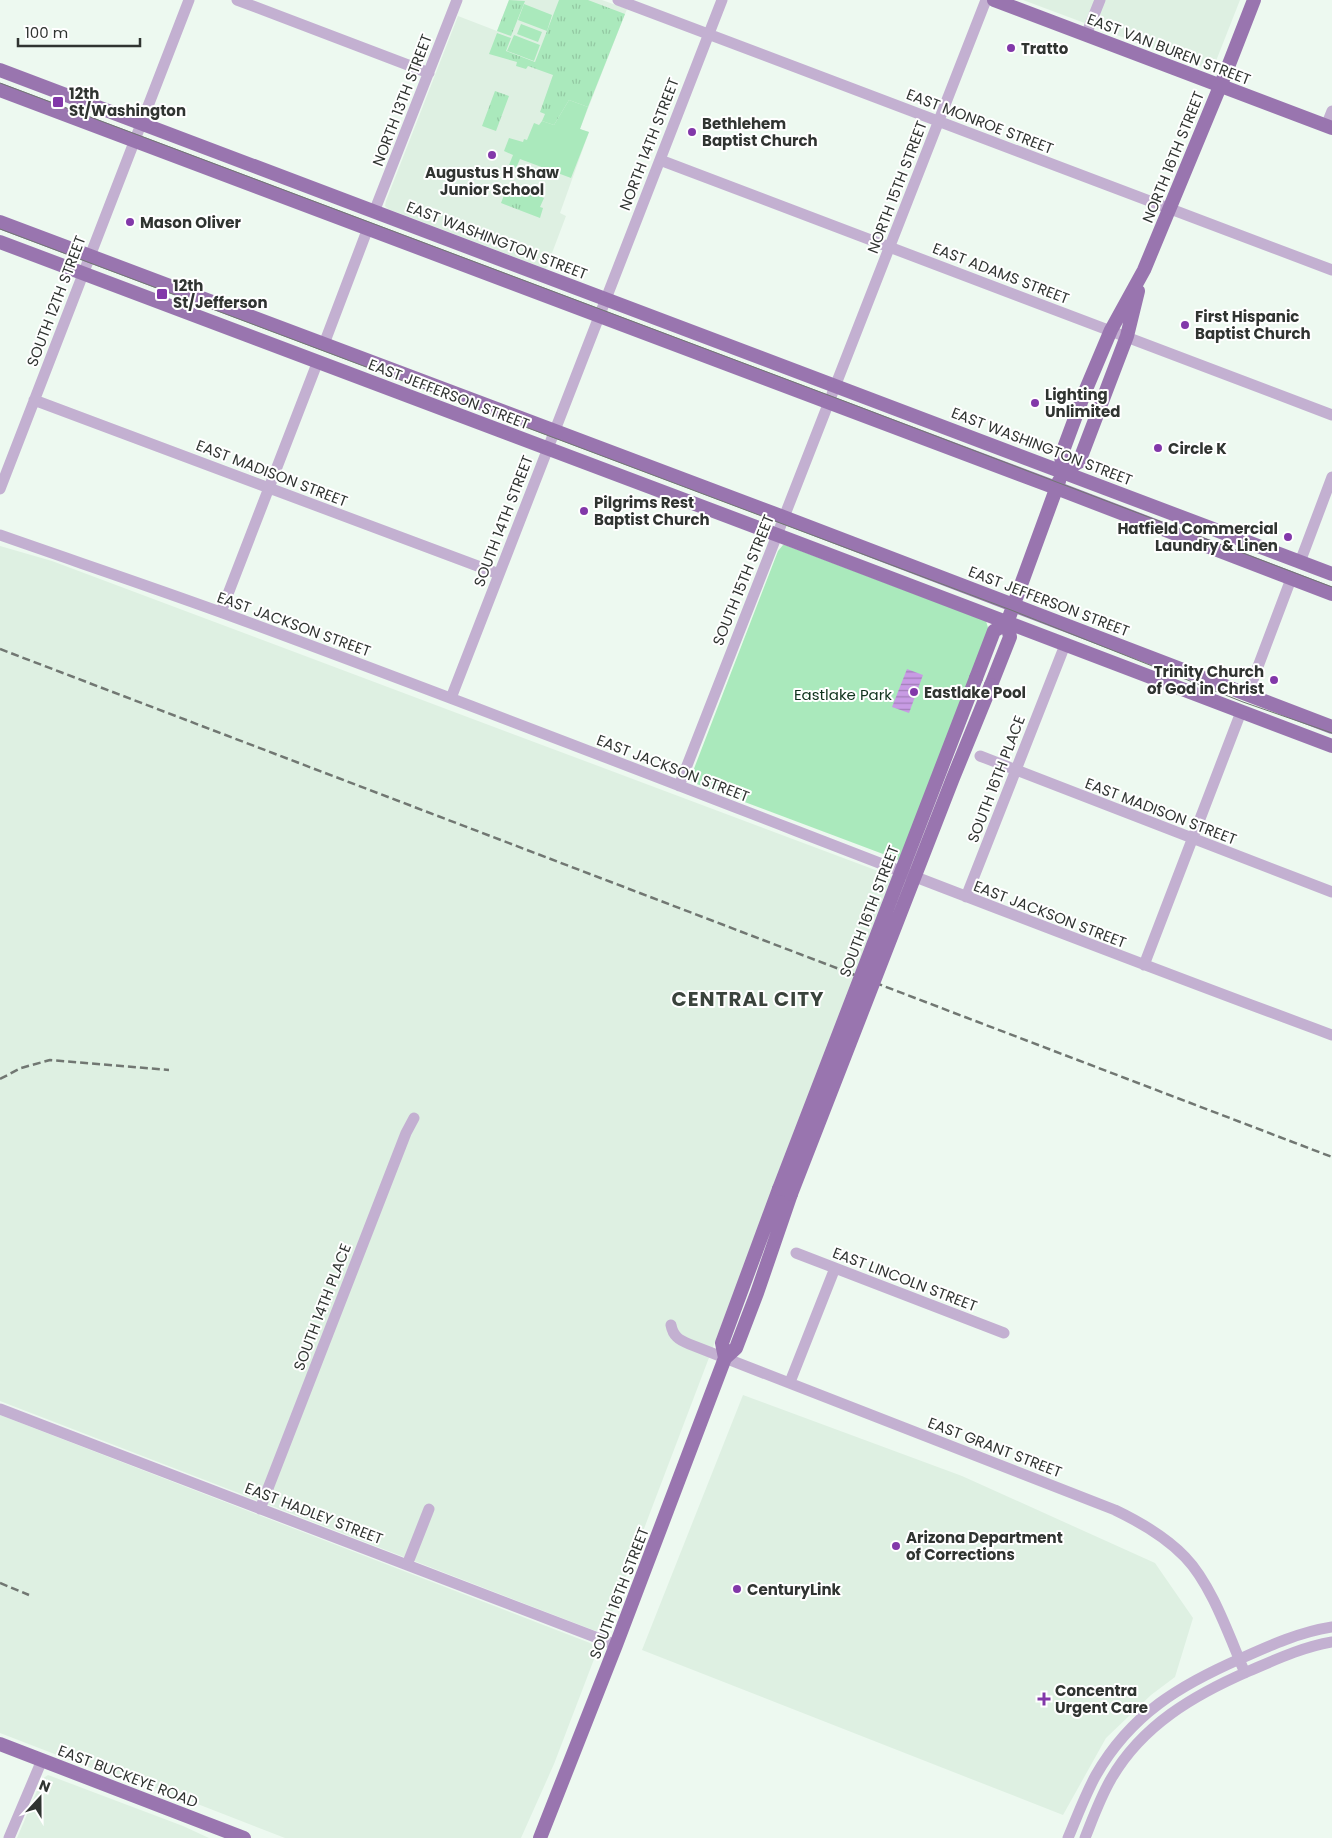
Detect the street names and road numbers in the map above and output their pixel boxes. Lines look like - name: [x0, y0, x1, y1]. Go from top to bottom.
- street label: EAST VAN BUREN STREET: [1084, 8, 1254, 90]
- street label: NORTH 13TH STREET: [367, 31, 437, 169]
- street label: NORTH 14TH STREET: [614, 75, 684, 213]
- street label: EAST MONROE STREET: [903, 83, 1057, 159]
- street label: NORTH 16TH STREET: [1137, 88, 1209, 226]
- street label: NORTH 15TH STREET: [862, 118, 932, 256]
- street label: EAST WASHINGTON STREET: [403, 196, 591, 284]
- street label: SOUTH 12TH STREET: [21, 232, 91, 370]
- street label: EAST ADAMS STREET: [930, 237, 1072, 309]
- street label: EAST JEFFERSON STREET: [365, 354, 533, 434]
- street label: EAST WASHINGTON STREET: [948, 402, 1136, 490]
- street label: EAST MADISON STREET: [193, 434, 351, 512]
- street label: SOUTH 14TH STREET: [468, 452, 538, 590]
- street label: SOUTH 15TH STREET: [707, 511, 779, 649]
- street label: EAST JEFFERSON STREET: [965, 561, 1133, 641]
- street label: EAST JACKSON STREET: [214, 586, 374, 662]
- street label: SOUTH 16TH PLACE: [962, 712, 1030, 846]
- street label: EAST JACKSON STREET: [594, 729, 752, 807]
- street label: EAST MADISON STREET: [1082, 772, 1240, 850]
- street label: SOUTH 16TH STREET: [834, 842, 904, 980]
- street label: EAST JACKSON STREET: [971, 875, 1129, 953]
- street label: SOUTH 14TH PLACE: [288, 1240, 356, 1374]
- street label: EAST LINCOLN STREET: [830, 1242, 980, 1316]
- street label: EAST GRANT STREET: [925, 1412, 1065, 1482]
- street label: EAST HADLEY STREET: [242, 1477, 386, 1549]
- street label: SOUTH 16TH STREET: [584, 1524, 654, 1662]
- street label: EAST BUCKEYE ROAD: [55, 1740, 201, 1812]

